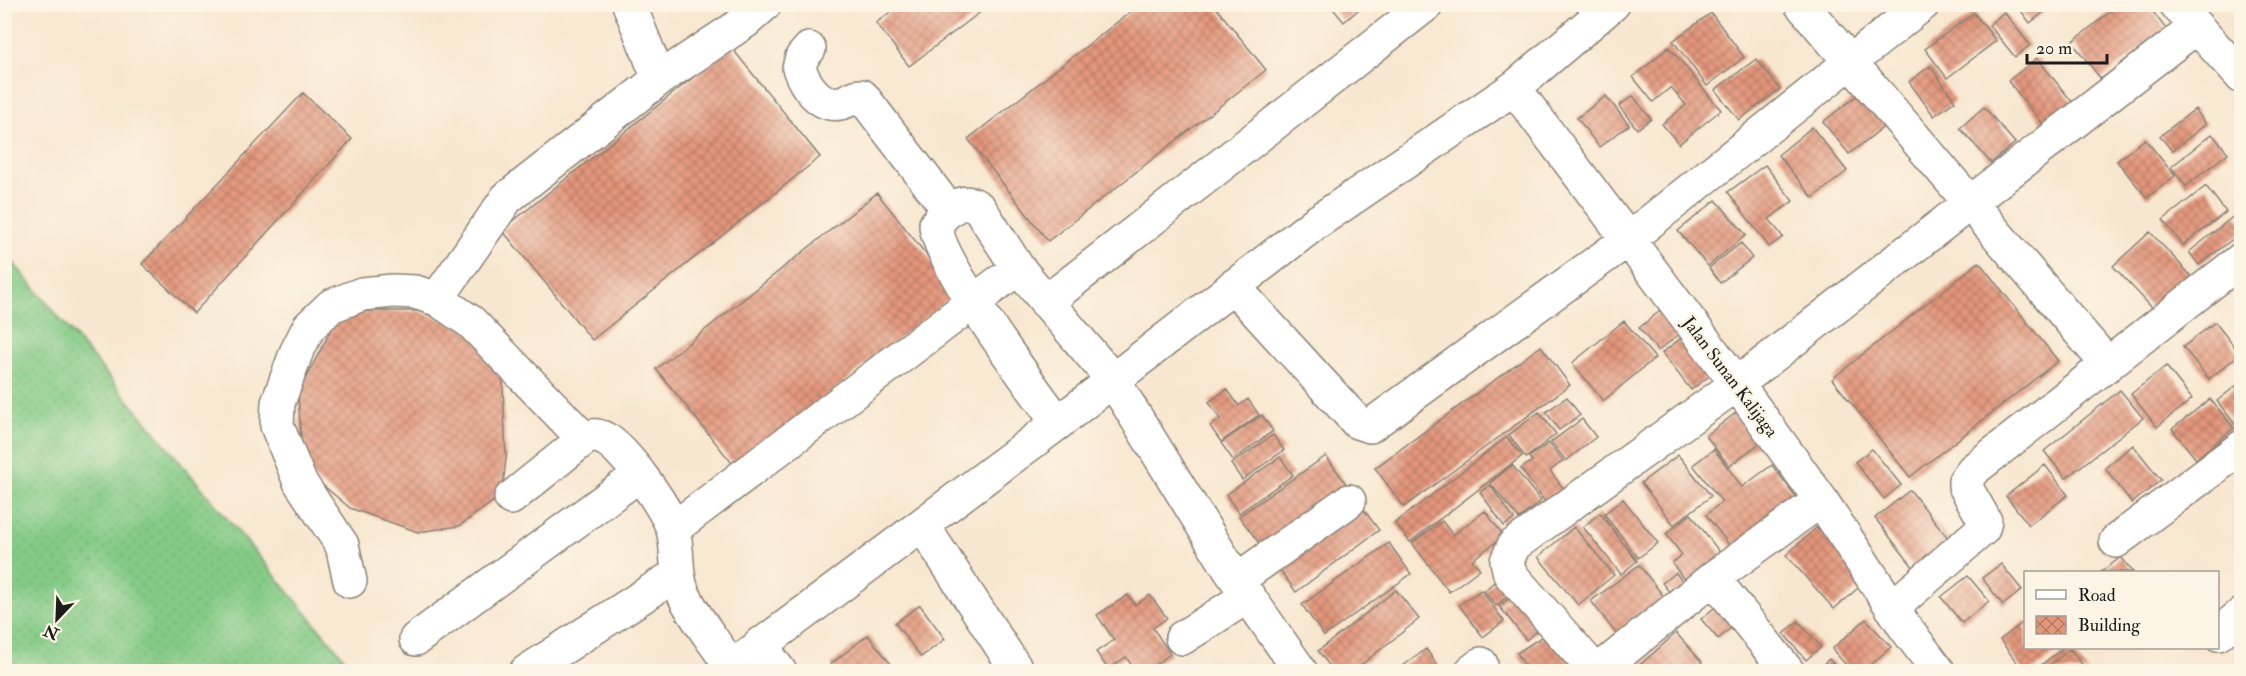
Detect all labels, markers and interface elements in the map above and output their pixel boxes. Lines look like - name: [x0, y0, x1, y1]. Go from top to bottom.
- scale bar: [2027, 27, 2106, 65]
- text: 20 m: [2036, 37, 2072, 60]
- street label: Jalan Sunan Kalijaga: [1676, 311, 1783, 443]
- legend: [2024, 571, 2219, 649]
- text: Road: [2078, 584, 2116, 607]
- north arrow: [27, 589, 87, 649]
- text: Building: [2078, 614, 2141, 637]
- text: N: [40, 620, 63, 644]

